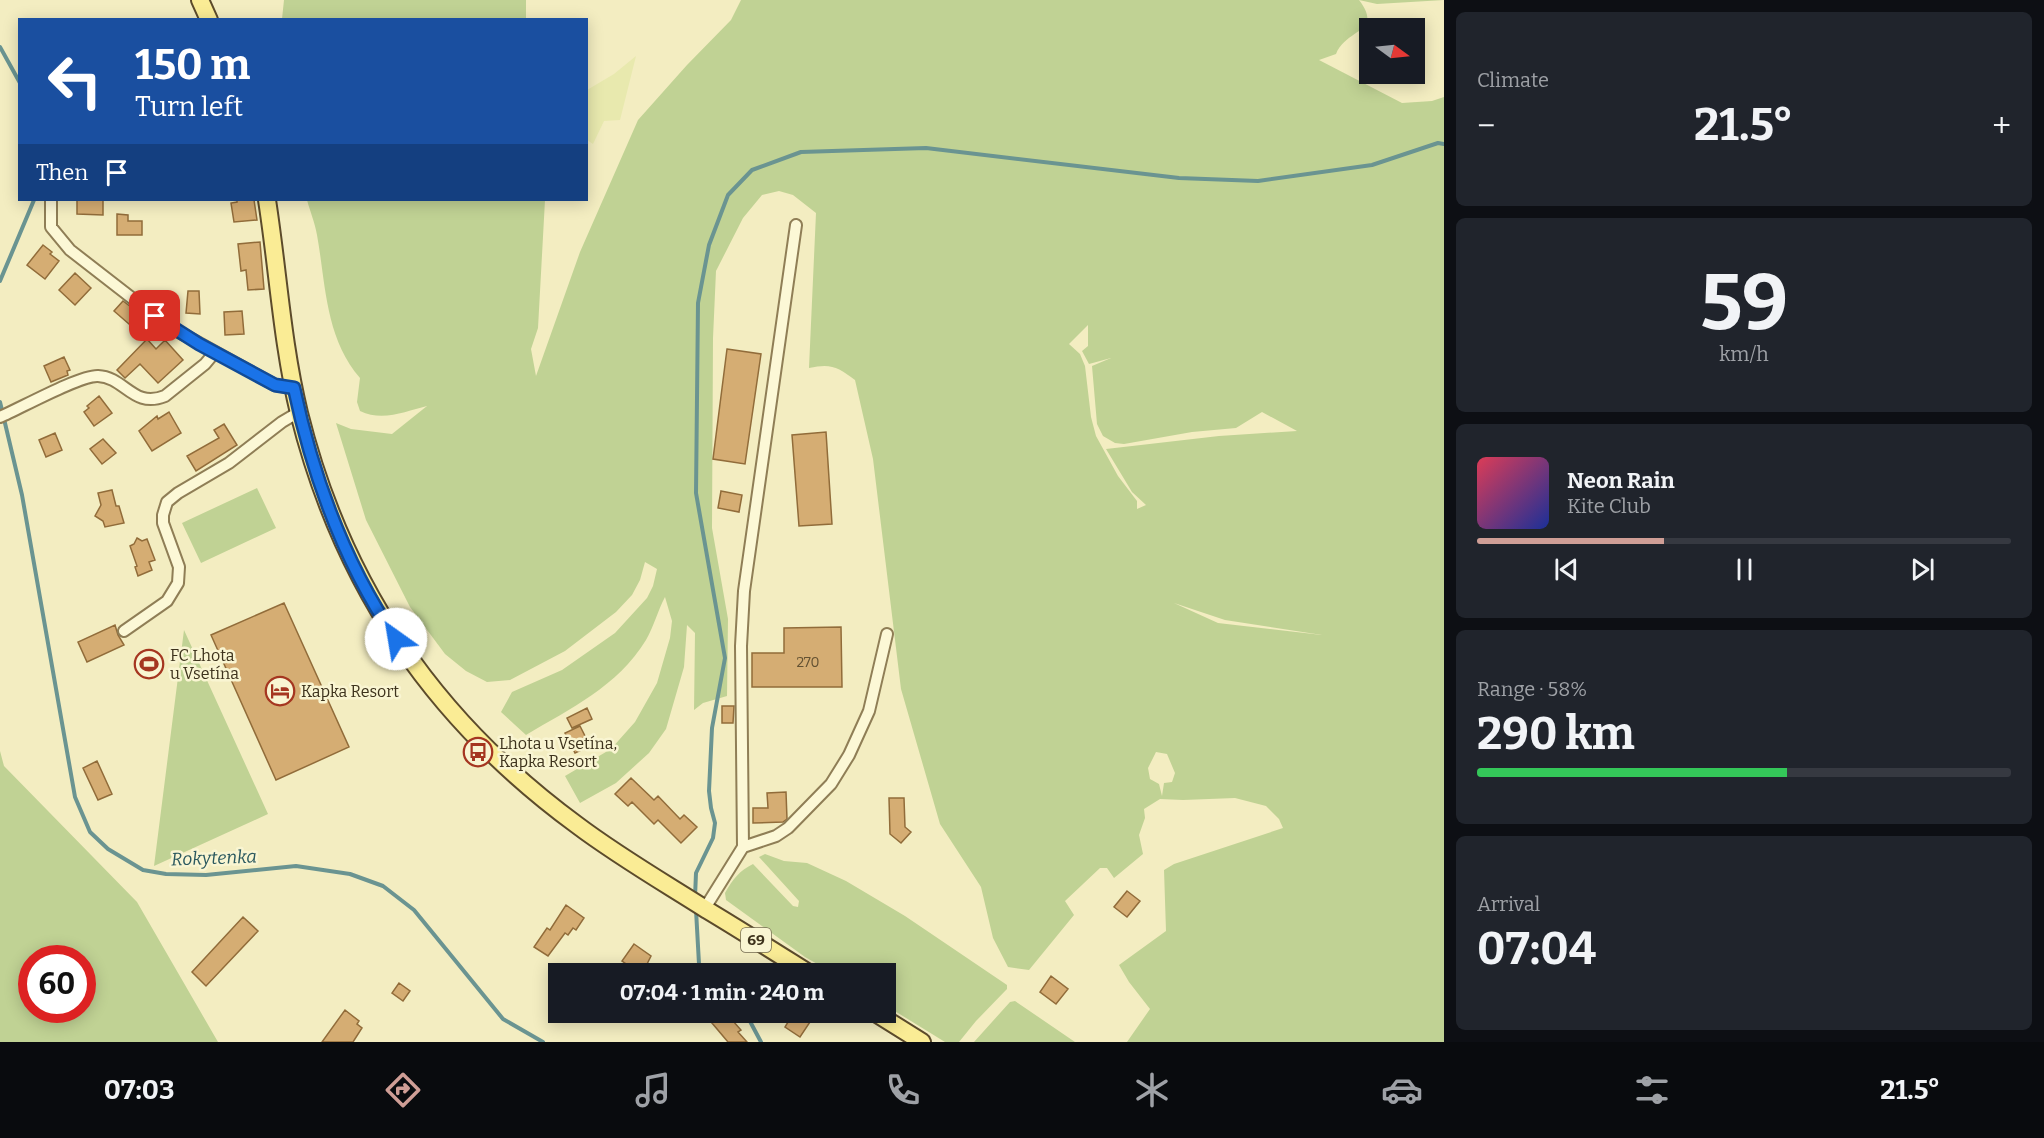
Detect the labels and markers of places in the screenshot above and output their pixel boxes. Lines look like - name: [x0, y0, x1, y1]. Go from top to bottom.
- pin: [129, 290, 180, 341]
- place label: FC Lhota u Vsetína: [170, 646, 239, 683]
- sports icon: FC Lhota u Vsetína: [133, 648, 165, 680]
- hotel icon: Kapka Resort: [264, 675, 296, 707]
- place label: Kapka Resort: [301, 682, 399, 701]
- place label: Lhota u Vsetína, Kapka Resort: [499, 734, 617, 771]
- bus stop icon: Lhota u Vsetína, Kapka Resort: [462, 736, 494, 768]

